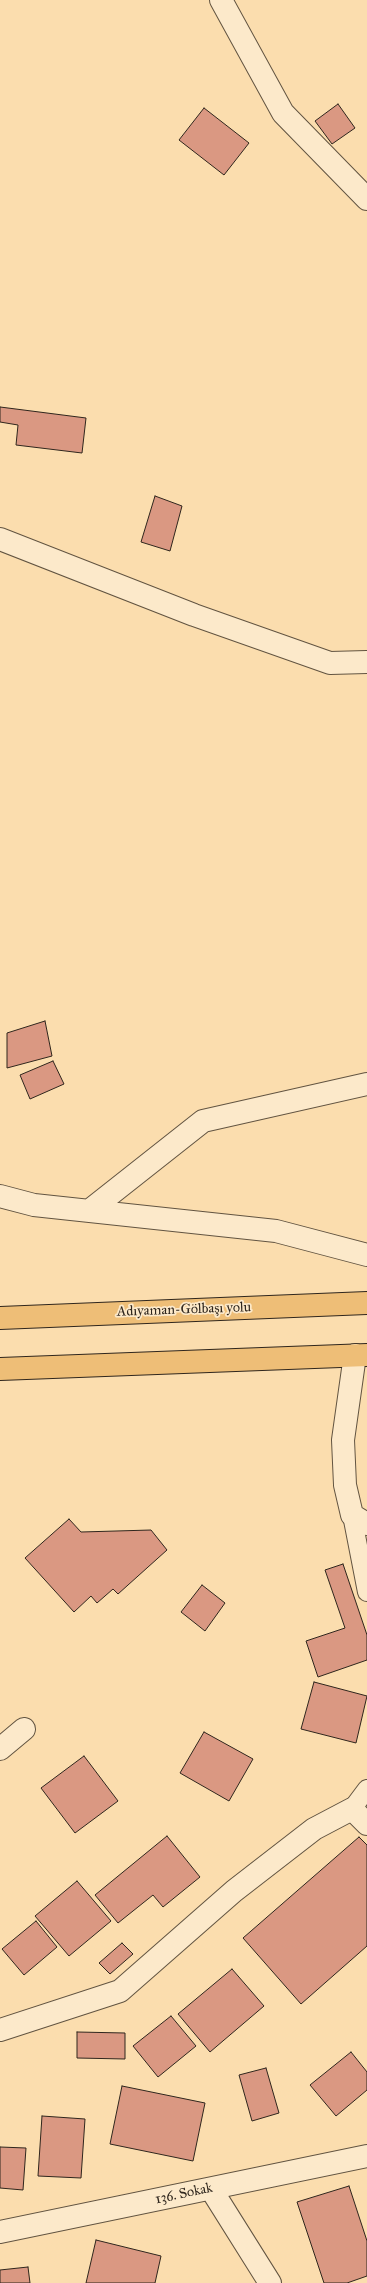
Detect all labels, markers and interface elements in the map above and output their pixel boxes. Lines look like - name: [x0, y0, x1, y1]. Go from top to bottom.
- street label: Adıyaman-Gölbaşı yolu: [117, 1299, 251, 1321]
- street label: 136. Sokak: [154, 2180, 214, 2208]

